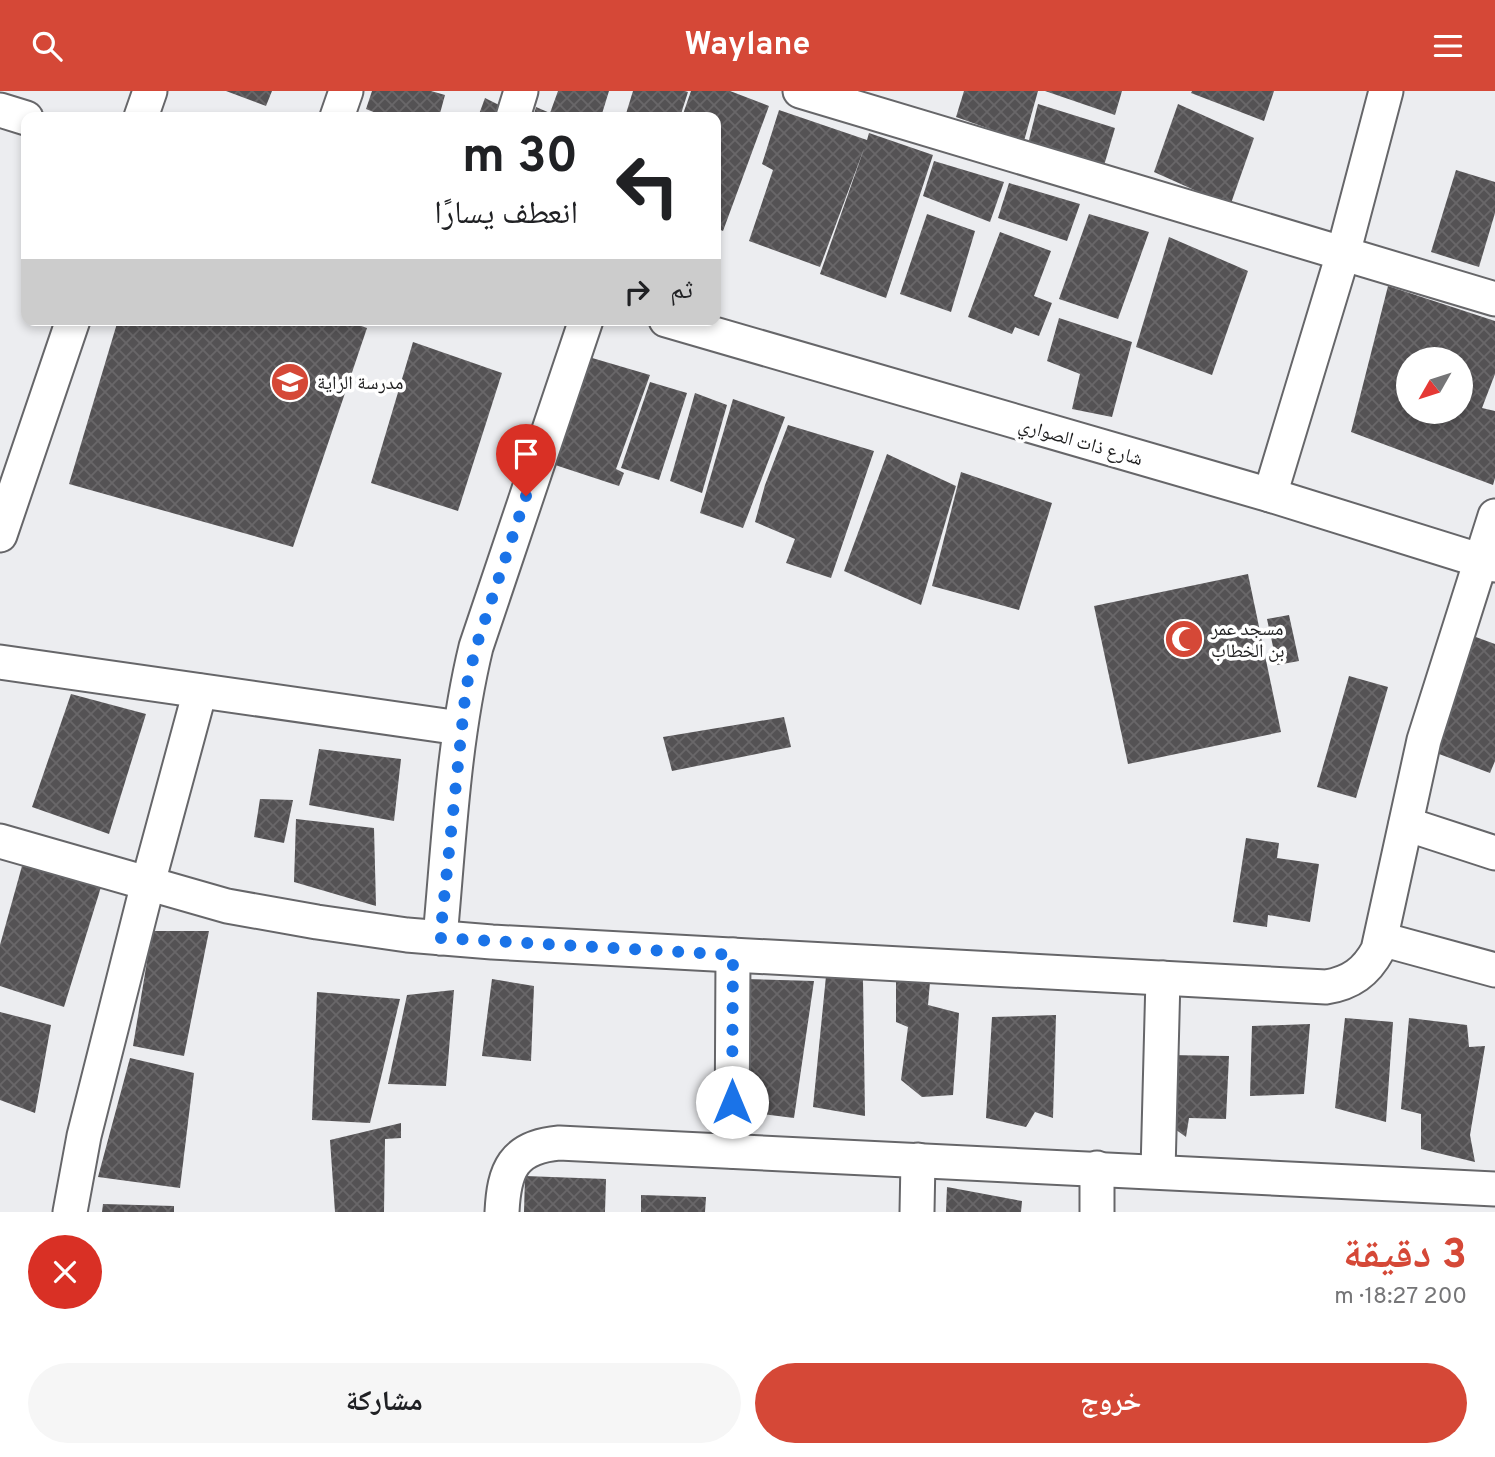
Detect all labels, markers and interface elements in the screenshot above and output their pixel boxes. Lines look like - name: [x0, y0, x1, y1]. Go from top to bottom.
- text: Waylane: [685, 26, 810, 66]
- icon: search: [28, 27, 66, 65]
- icon: menu: [1429, 27, 1467, 65]
- text: 30 m: [462, 128, 578, 190]
- icon: left: [602, 140, 693, 231]
- text: انعطف يسارًا: [434, 195, 578, 235]
- icon: right: [618, 273, 656, 311]
- text: ثم: [670, 275, 693, 308]
- north arrow: [1396, 347, 1474, 423]
- map controls: [1396, 347, 1473, 424]
- school or university icon: مدرسة الراية: [269, 361, 311, 403]
- place label: مدرسة الراية: [317, 372, 403, 396]
- street label: شارع ذات الصواري: [1015, 414, 1145, 474]
- pin: [496, 424, 556, 496]
- icon: arrive: [507, 435, 545, 473]
- mosque icon: مسجد عمر بن الخطاب: [1163, 618, 1205, 660]
- place label: مسجد عمر بن الخطاب: [1210, 618, 1284, 664]
- position arrow: [695, 1065, 769, 1139]
- text: 3 دقيقة: [1343, 1230, 1467, 1283]
- button: close: [28, 1235, 102, 1309]
- text: 200 m · 18:27: [1334, 1283, 1467, 1312]
- button: مشاركة: [28, 1363, 741, 1443]
- button: خروج: [755, 1363, 1467, 1443]

